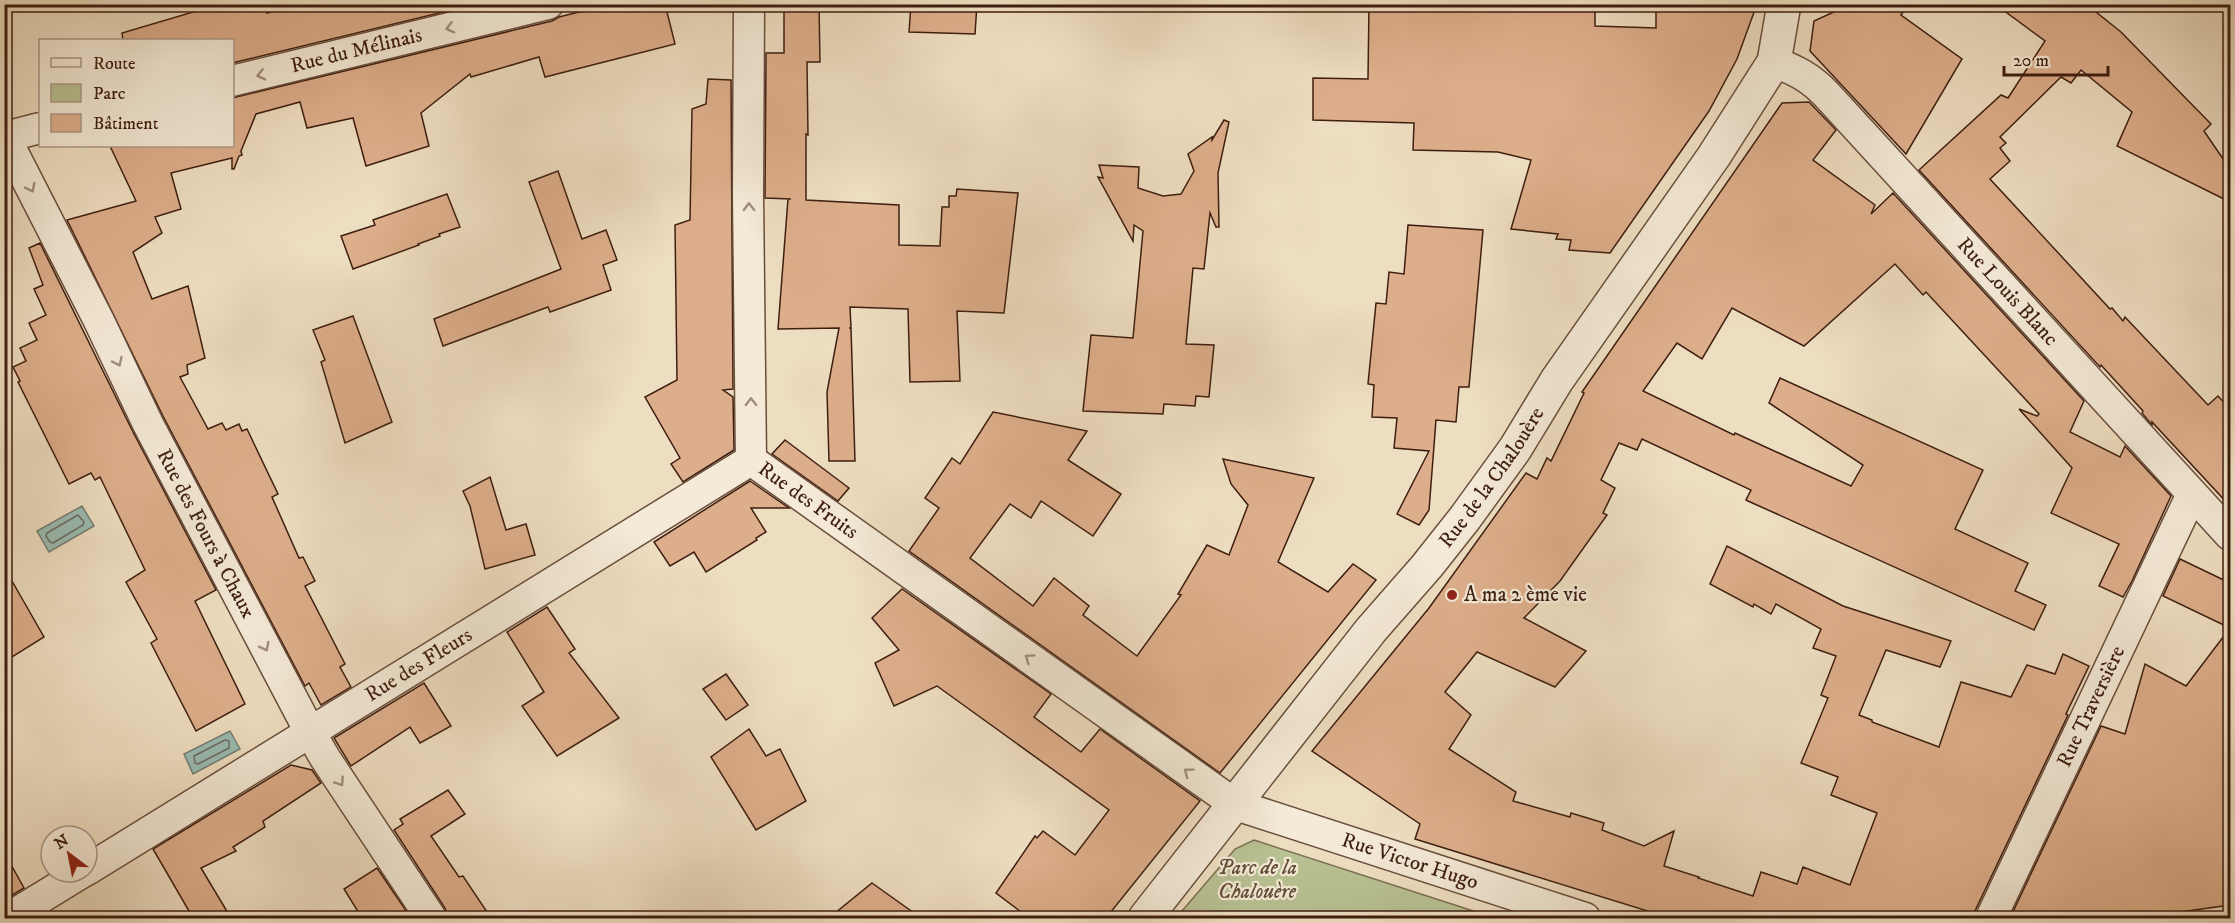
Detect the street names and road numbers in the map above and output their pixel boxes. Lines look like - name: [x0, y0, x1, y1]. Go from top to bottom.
- street label: Rue du Mélinais: [288, 22, 425, 79]
- street label: Rue Louis Blanc: [1951, 232, 2064, 352]
- street label: Rue de la Chalouère: [1433, 402, 1551, 553]
- street label: Rue des Fours à Chaux: [151, 445, 261, 623]
- street label: Rue des Fruits: [753, 456, 863, 545]
- street label: Rue des Fleurs: [361, 622, 477, 708]
- street label: Rue Traversière: [2051, 641, 2131, 771]
- street label: Rue Victor Hugo: [1338, 827, 1482, 896]

